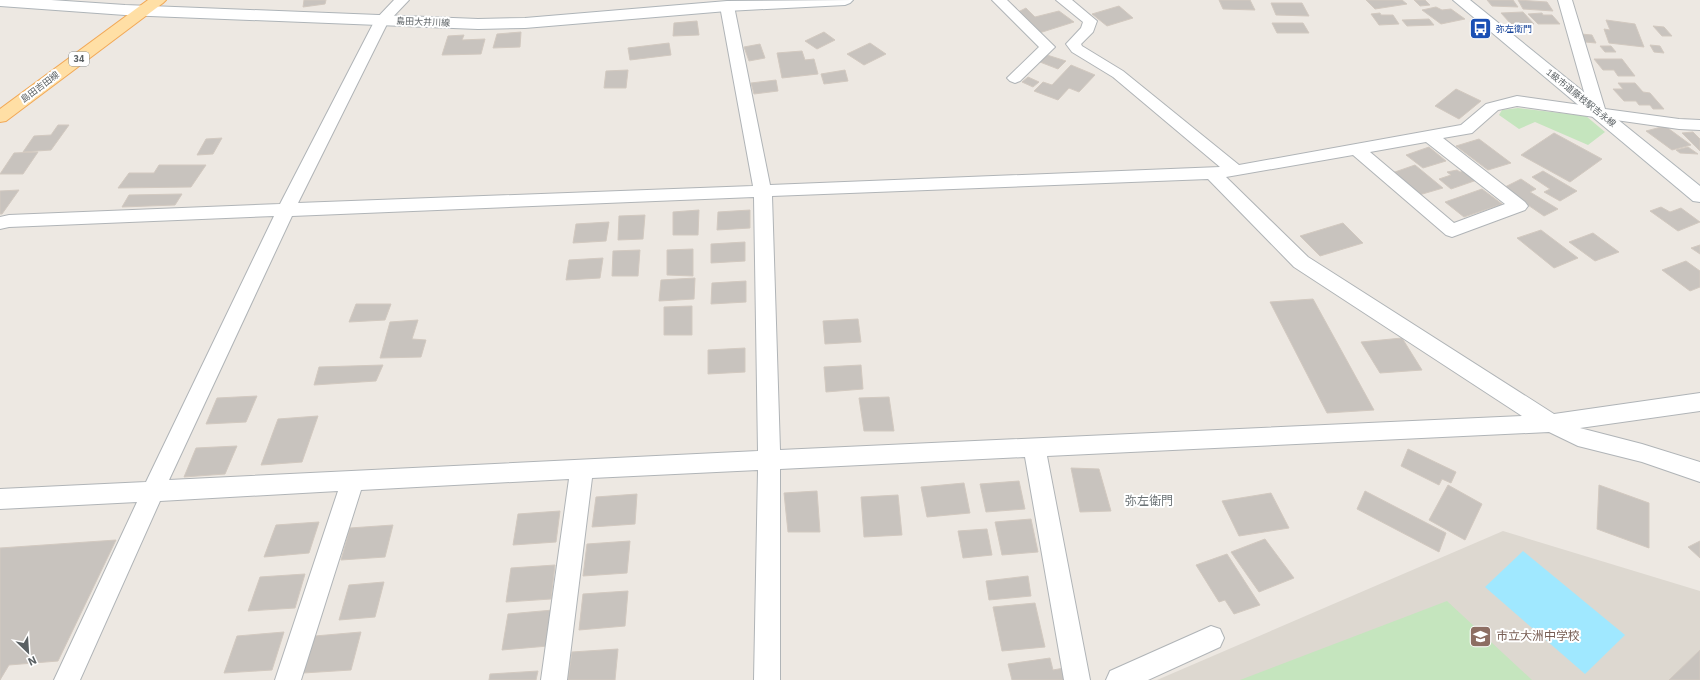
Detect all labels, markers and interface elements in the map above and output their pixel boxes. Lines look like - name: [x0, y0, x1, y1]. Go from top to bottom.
- street label: 島田大井川線: [396, 15, 451, 28]
- bus stop icon: 弥左衛門: [1468, 16, 1494, 42]
- place label: 弥左衛門: [1496, 23, 1532, 34]
- road number: 34: [69, 52, 89, 66]
- street label: 1級市道藤枝駅吉永線: [1544, 66, 1619, 130]
- street label: 島田吉田線: [18, 68, 62, 105]
- district label: 弥左衛門: [1125, 493, 1173, 508]
- school or university icon: 市立大洲中学校: [1467, 623, 1493, 649]
- place label: 市立大洲中学校: [1496, 628, 1580, 643]
- north arrow: [8, 632, 48, 672]
- text: N: [26, 653, 39, 669]

